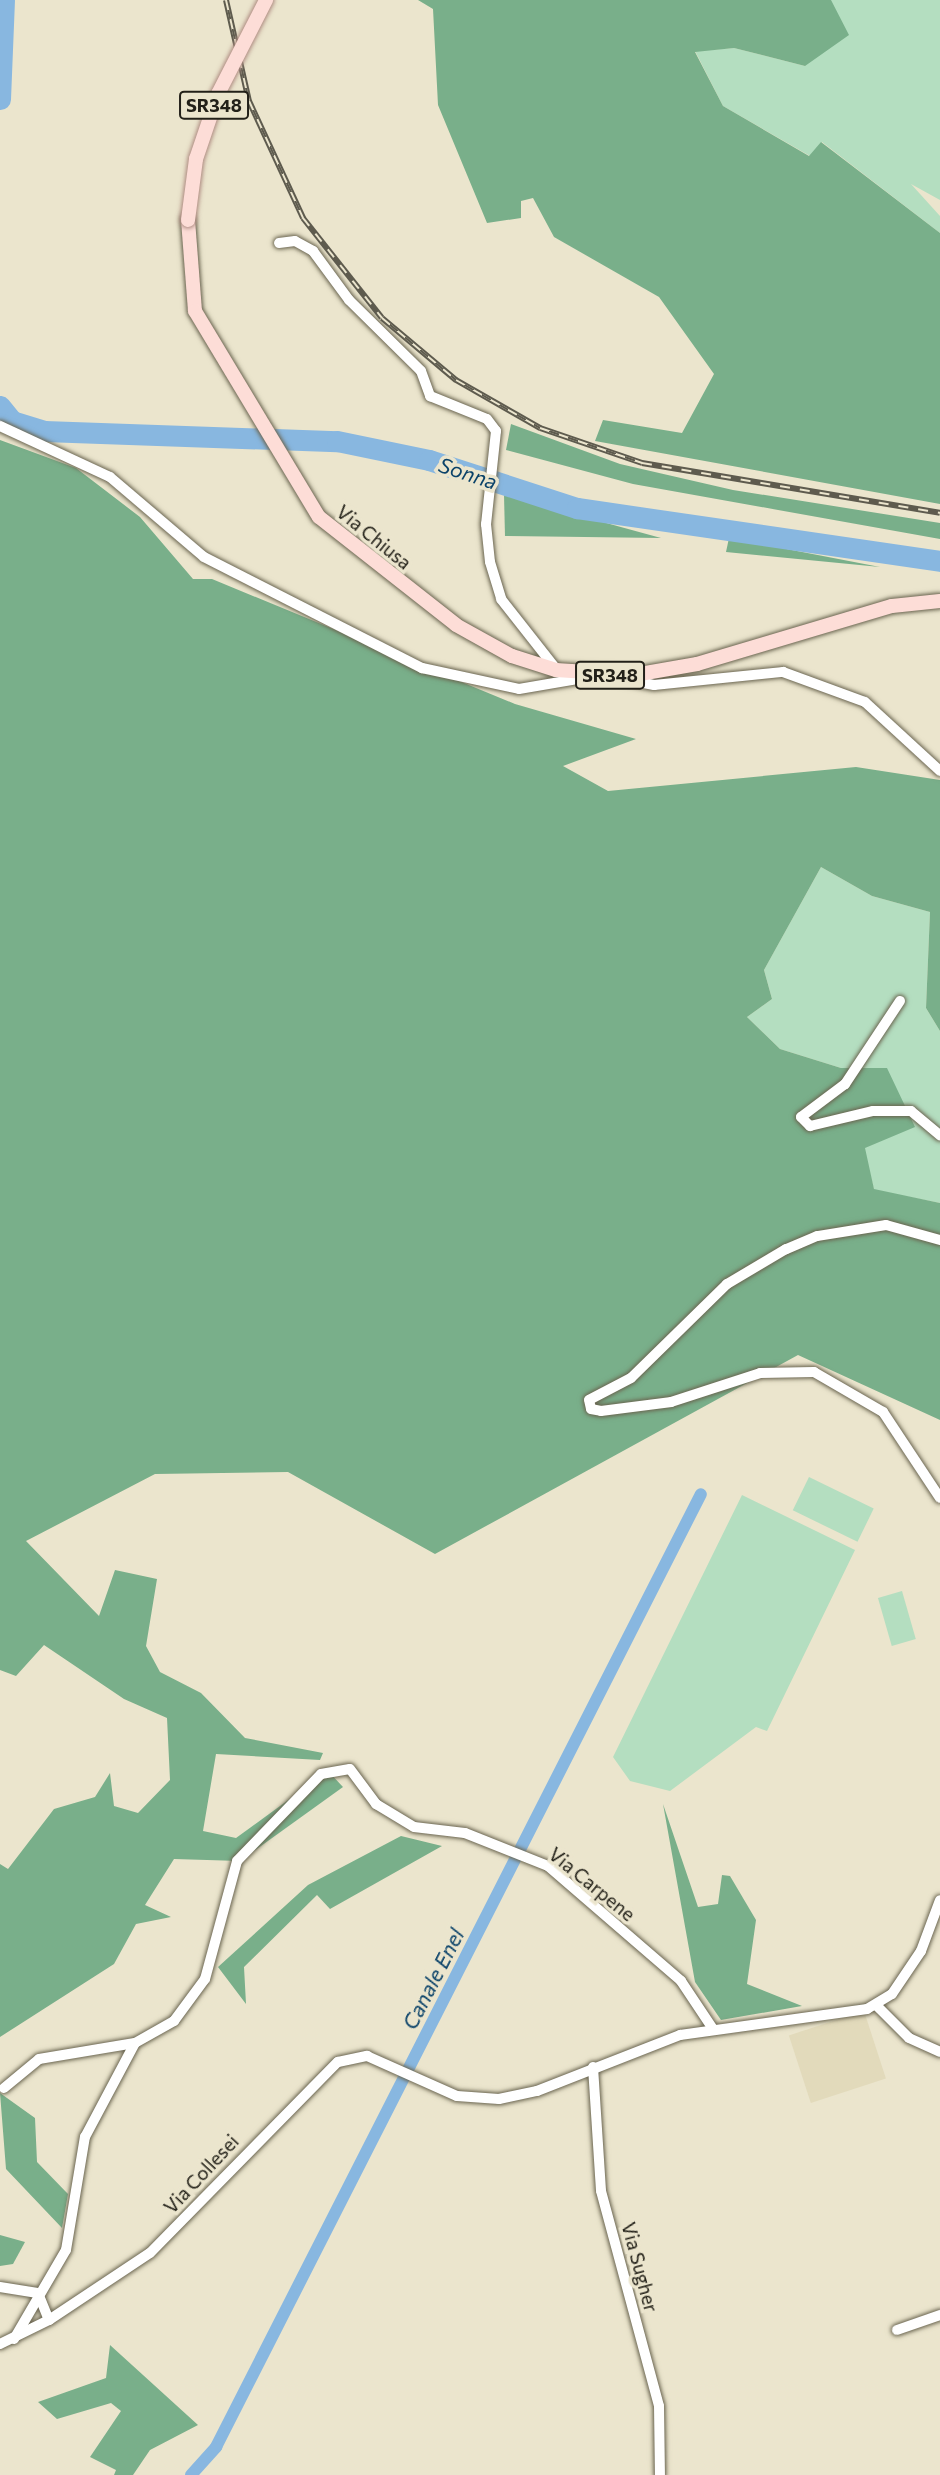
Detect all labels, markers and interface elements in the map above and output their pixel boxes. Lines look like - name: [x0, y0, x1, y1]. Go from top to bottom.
- road number: SR348: [179, 90, 249, 120]
- water label: Sonna: [436, 452, 500, 494]
- street label: Via Chiusa: [332, 500, 416, 574]
- road number: SR348: [575, 660, 645, 690]
- street label: Via Carpene: [544, 1842, 640, 1926]
- water label: Canale Enel: [397, 1924, 469, 2034]
- street label: Via Collesei: [159, 2130, 243, 2218]
- street label: Via Sugher: [617, 2220, 663, 2314]

